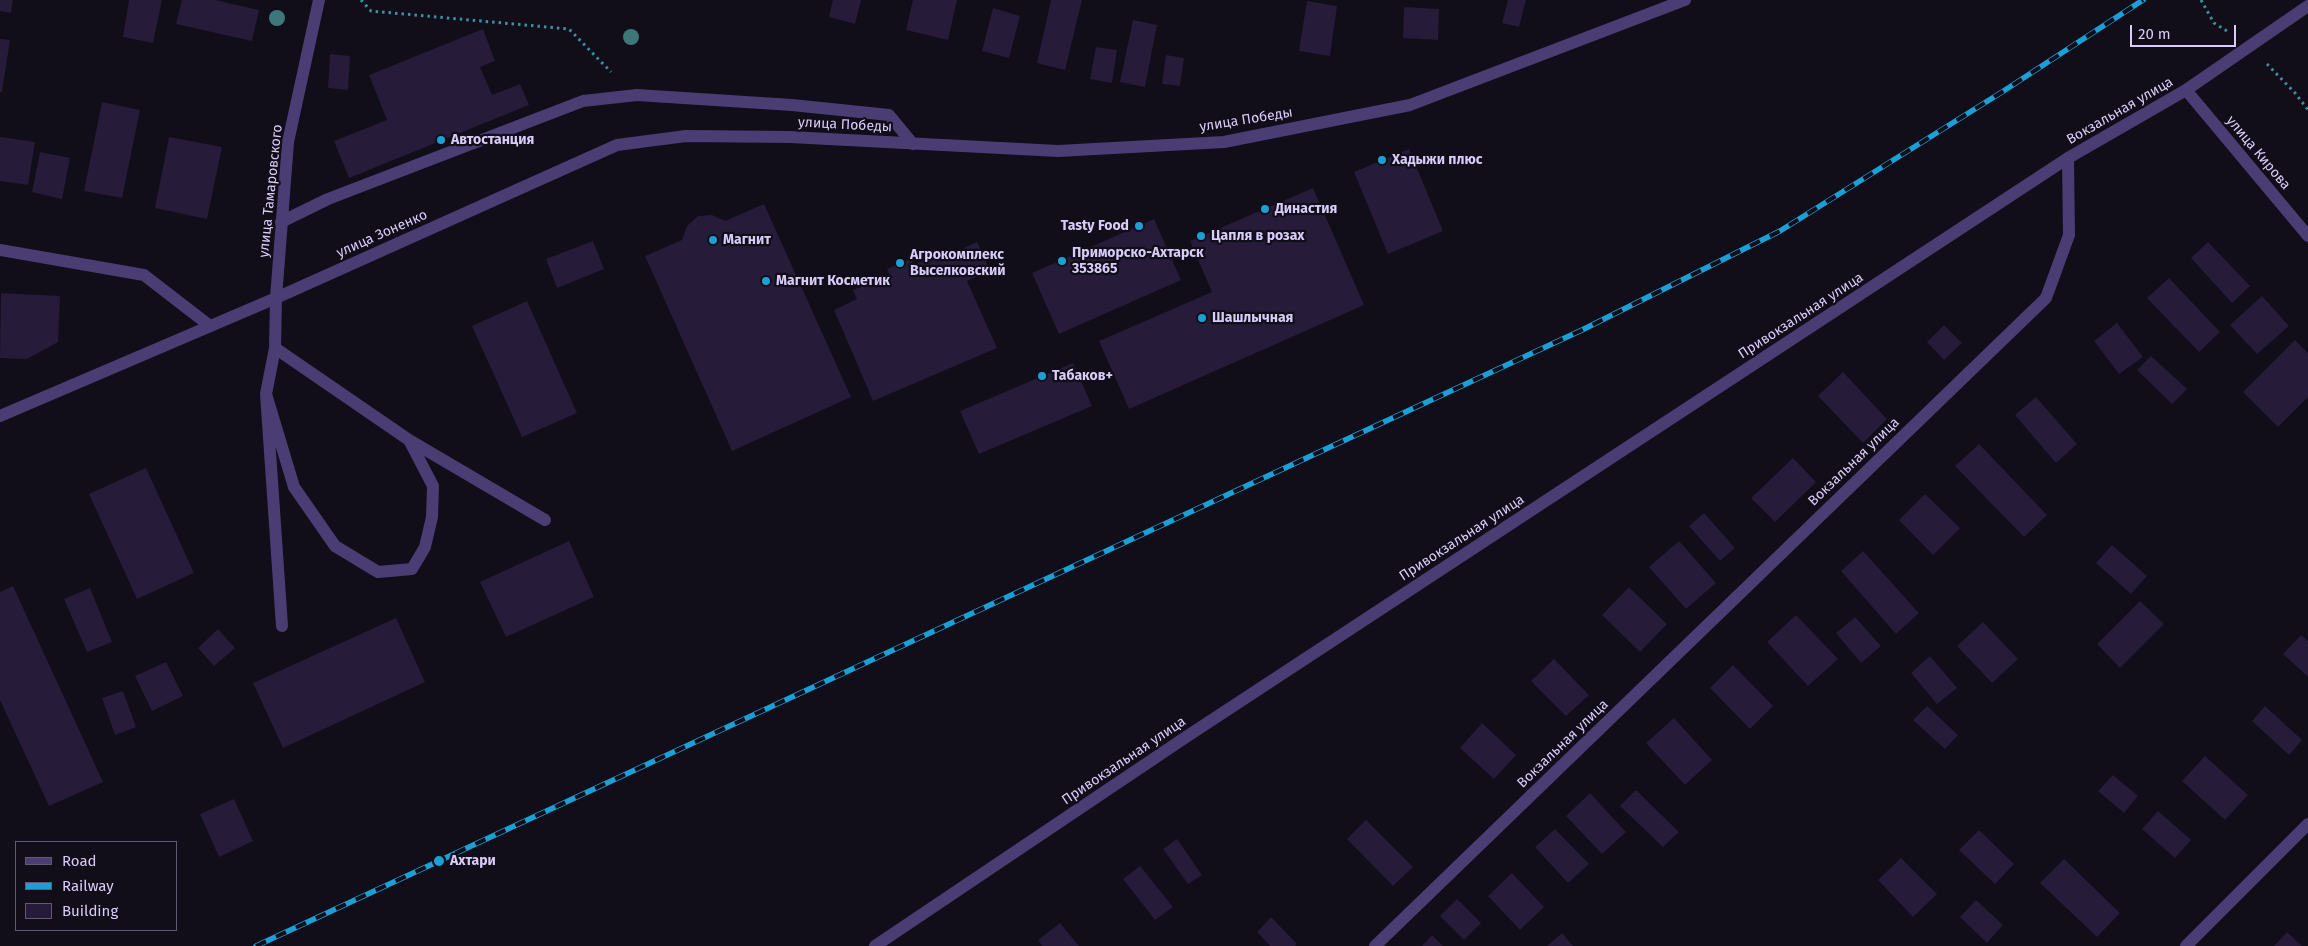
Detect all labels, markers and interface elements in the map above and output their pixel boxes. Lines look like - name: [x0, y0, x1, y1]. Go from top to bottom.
- scale bar: [2133, 15, 2239, 47]
- text: 20 m: [2138, 25, 2171, 43]
- street label: Вокзальная улица: [2064, 74, 2176, 148]
- street label: улица Победы: [1198, 104, 1294, 136]
- street label: улица Кирова: [2222, 113, 2294, 193]
- street label: улица Победы: [798, 114, 892, 136]
- street label: улица Тамаровского: [256, 123, 286, 259]
- place label: Автостанция: [451, 132, 534, 148]
- marker: Автостанция: [435, 134, 447, 146]
- place label: Хадыжи плюс: [1392, 152, 1482, 168]
- marker: Хадыжи плюс: [1376, 154, 1388, 166]
- place label: Династия: [1275, 201, 1337, 217]
- marker: Династия: [1259, 203, 1271, 215]
- street label: улица Зоненко: [334, 206, 430, 262]
- place label: Tasty Food: [1061, 218, 1129, 234]
- marker: Tasty Food: [1133, 220, 1145, 232]
- place label: Цапля в розах: [1211, 228, 1305, 244]
- marker: Цапля в розах: [1195, 230, 1207, 242]
- place label: Магнит: [723, 232, 771, 248]
- marker: Магнит: [707, 234, 719, 246]
- place label: Приморско-Ахтарск 353865: [1072, 245, 1204, 278]
- place label: Агрокомплекс Выселковский: [910, 247, 1006, 280]
- marker: Приморско-Ахтарск 353865: [1056, 255, 1068, 267]
- marker: Агрокомплекс Выселковский: [894, 257, 906, 269]
- street label: Привокзальная улица: [1735, 269, 1867, 363]
- place label: Магнит Косметик: [776, 273, 890, 289]
- marker: Магнит Косметик: [760, 275, 772, 287]
- place label: Шашлычная: [1212, 310, 1293, 326]
- marker: Шашлычная: [1196, 312, 1208, 324]
- place label: Табаков+: [1052, 368, 1113, 384]
- marker: Табаков+: [1036, 370, 1048, 382]
- street label: Вокзальная улица: [1805, 414, 1903, 510]
- street label: Привокзальная улица: [1396, 491, 1528, 585]
- street label: Вокзальная улица: [1514, 696, 1612, 792]
- street label: Привокзальная улица: [1059, 713, 1189, 809]
- legend: [15, 841, 178, 931]
- text: Road: [62, 852, 97, 870]
- place label: Ахтари: [450, 853, 496, 869]
- marker: Ахтари: [432, 854, 446, 868]
- text: Railway: [62, 877, 114, 895]
- text: Building: [62, 902, 118, 920]

